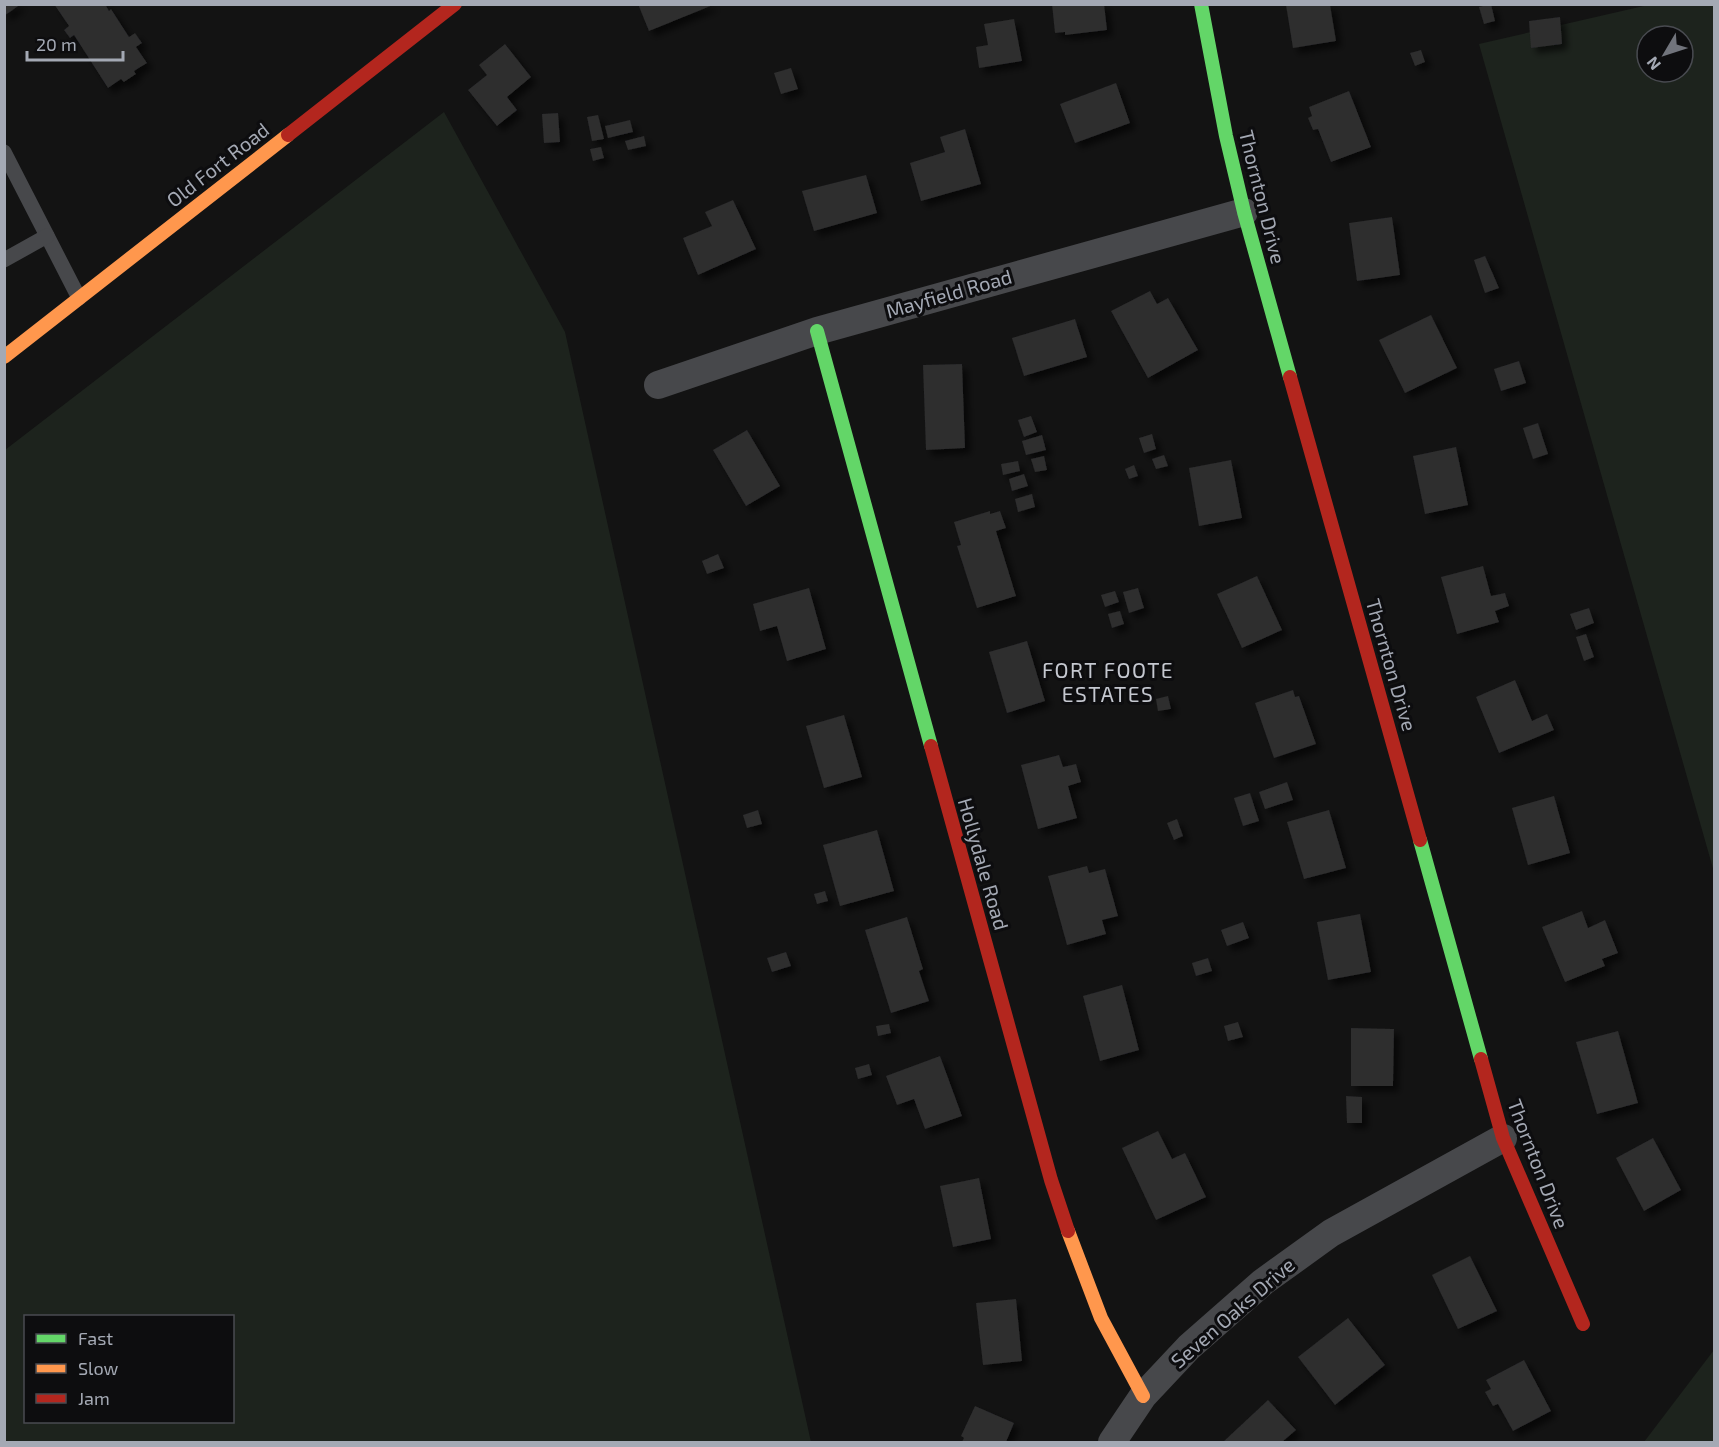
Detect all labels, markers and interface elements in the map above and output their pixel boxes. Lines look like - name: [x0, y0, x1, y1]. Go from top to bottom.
- scale bar: [27, 24, 123, 62]
- north arrow: [1635, 24, 1695, 84]
- text: 20 m: [36, 33, 77, 55]
- text: N: [1642, 53, 1664, 74]
- street label: Old Fort Road: [161, 117, 273, 212]
- street label: Thornton Drive: [1235, 127, 1291, 266]
- street label: Mayfield Road: [883, 264, 1014, 322]
- street label: Thornton Drive: [1362, 596, 1422, 734]
- district label: FORT FOOTE ESTATES: [1042, 657, 1174, 706]
- street label: Hollydale Road: [954, 795, 1014, 933]
- street label: Thornton Drive: [1503, 1095, 1575, 1232]
- street label: Seven Oaks Drive: [1166, 1252, 1299, 1372]
- legend: [24, 1315, 234, 1423]
- text: Fast: [78, 1327, 113, 1349]
- text: Slow: [78, 1357, 119, 1379]
- text: Jam: [78, 1387, 110, 1409]

